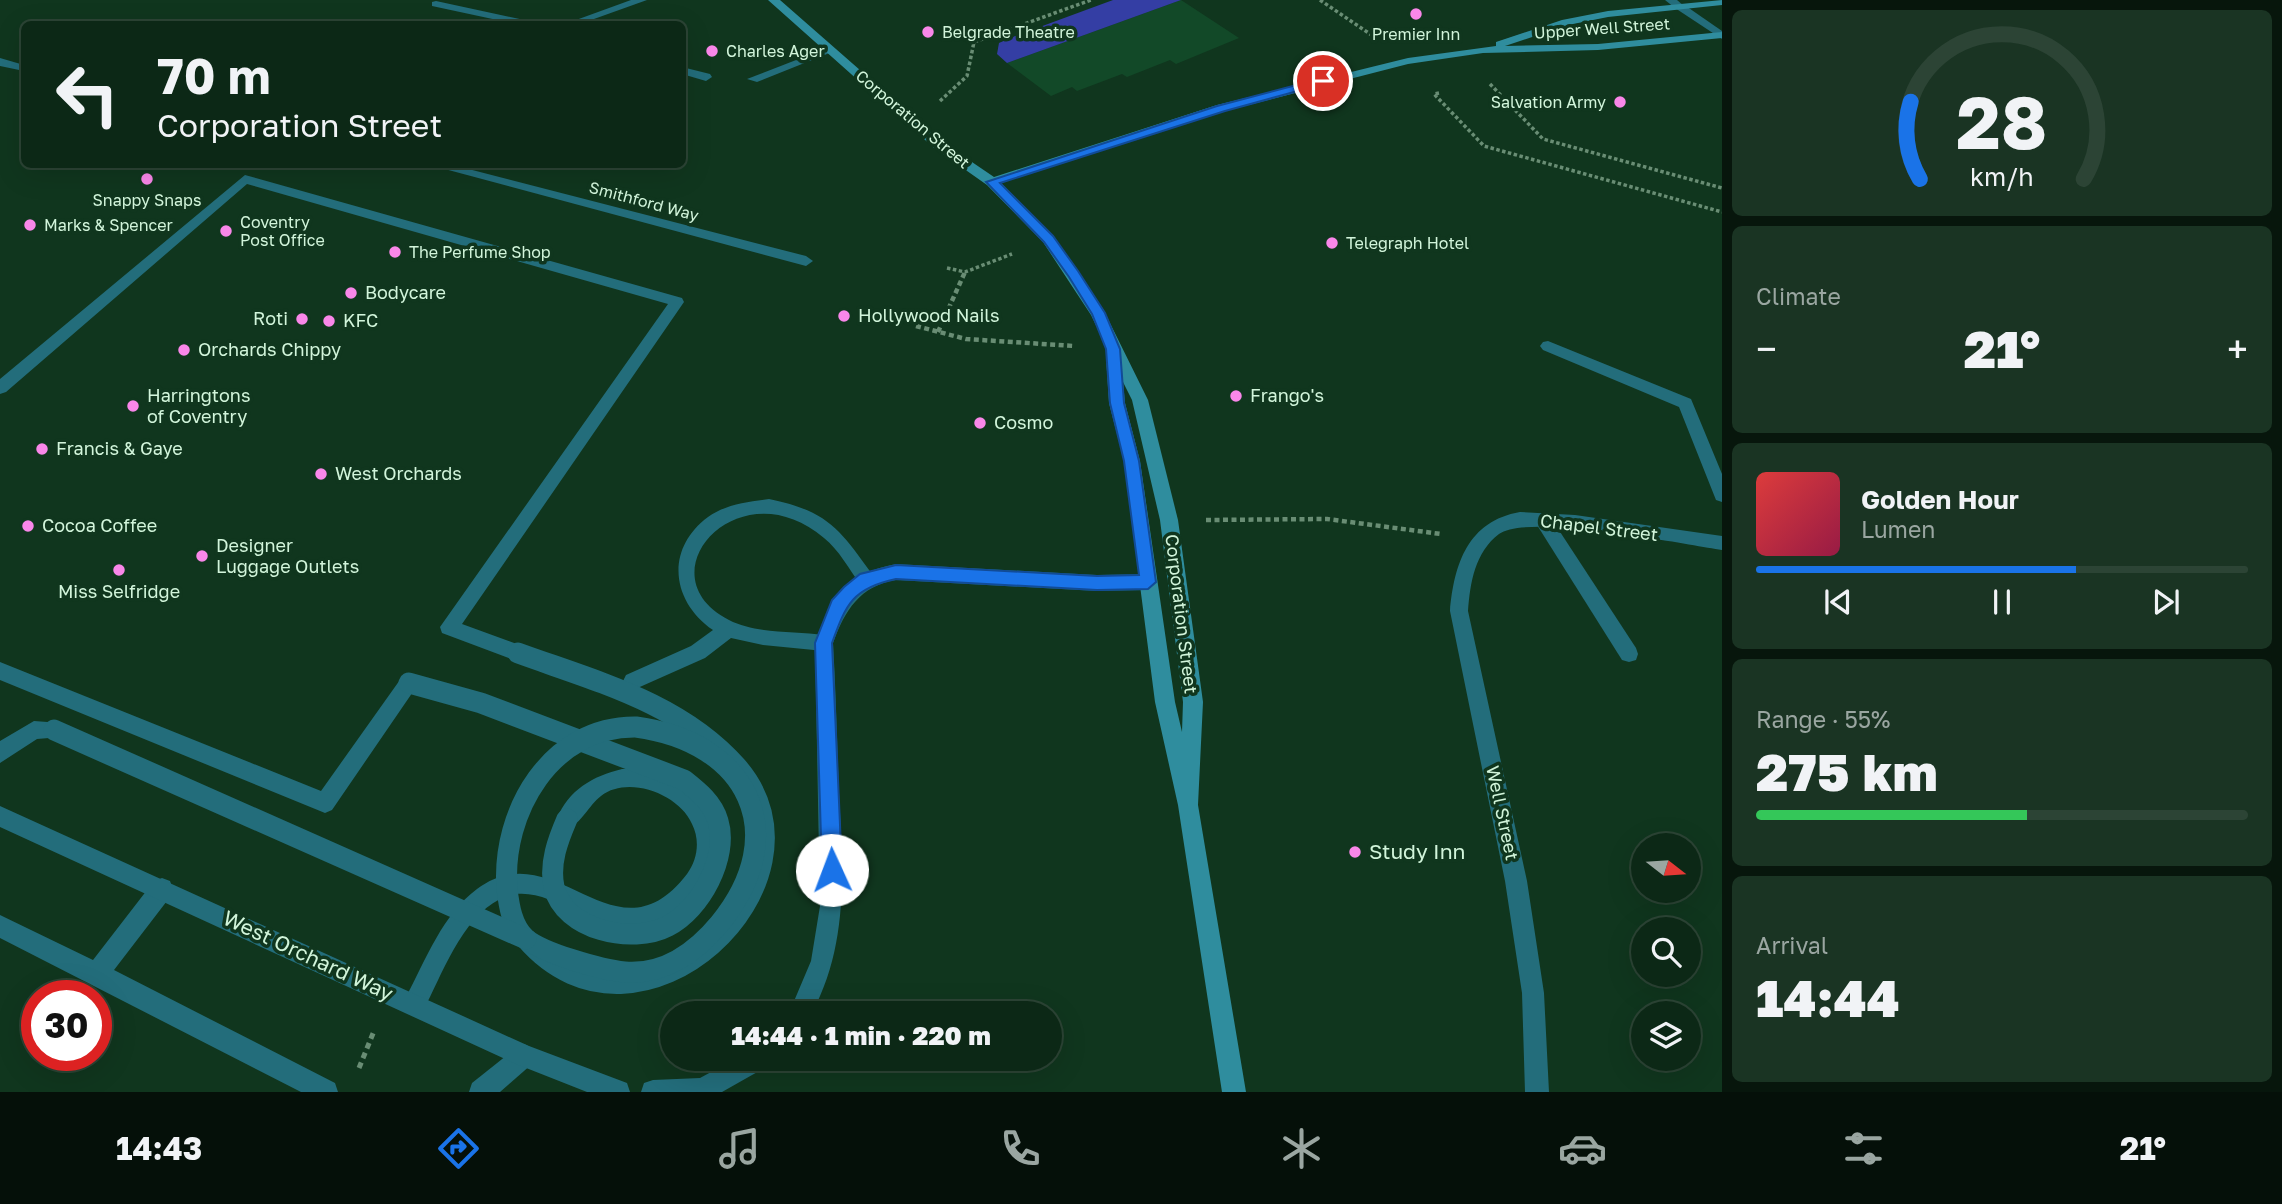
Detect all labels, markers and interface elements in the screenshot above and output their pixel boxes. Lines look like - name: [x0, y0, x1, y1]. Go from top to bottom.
- marker: Premier Inn: [1408, 6, 1424, 22]
- street label: Upper Well Street: [1533, 13, 1671, 43]
- place label: Belgrade Theatre: [942, 22, 1075, 42]
- marker: Belgrade Theatre: [920, 24, 936, 40]
- place label: Premier Inn: [1372, 24, 1460, 44]
- place label: Charles Ager: [726, 41, 825, 61]
- marker: Charles Ager: [704, 43, 720, 59]
- text: 70 m: [157, 46, 271, 105]
- icon: left: [42, 49, 133, 140]
- pin: [1293, 51, 1353, 111]
- icon: arrive: [1304, 62, 1342, 100]
- street label: Corporation Street: [852, 66, 974, 172]
- text: 28: [1957, 79, 2048, 166]
- place label: Salvation Army: [1491, 92, 1606, 112]
- marker: Salvation Army: [1612, 94, 1628, 110]
- text: Corporation Street: [157, 106, 442, 144]
- text: km/h: [1970, 161, 2034, 192]
- marker: Snappy Snaps: [139, 171, 155, 187]
- street label: Smithford Way: [587, 177, 701, 225]
- place label: Snappy Snaps: [93, 190, 201, 210]
- place label: Coventry Post Office: [240, 212, 325, 250]
- place label: Marks & Spencer: [44, 215, 173, 235]
- marker: Marks & Spencer: [22, 217, 38, 233]
- marker: Coventry Post Office: [218, 223, 234, 239]
- place label: Telegraph Hotel: [1346, 233, 1469, 253]
- marker: Telegraph Hotel: [1324, 235, 1340, 251]
- place label: The Perfume Shop: [409, 242, 551, 262]
- marker: The Perfume Shop: [387, 244, 403, 260]
- place label: Bodycare: [365, 281, 446, 303]
- text: Climate: [1756, 282, 1841, 310]
- marker: Bodycare: [343, 285, 359, 301]
- place label: Hollywood Nails: [858, 304, 1000, 326]
- place label: Roti: [253, 307, 288, 329]
- marker: Hollywood Nails: [836, 308, 852, 324]
- place label: KFC: [343, 309, 378, 331]
- marker: Roti: [294, 311, 310, 327]
- marker: KFC: [321, 313, 337, 329]
- text: 21°: [1964, 317, 2040, 379]
- text: −: [1756, 326, 1777, 371]
- text: +: [2227, 326, 2248, 371]
- place label: Orchards Chippy: [198, 338, 341, 360]
- marker: Orchards Chippy: [176, 342, 192, 358]
- place label: Harringtons of Coventry: [147, 384, 250, 427]
- place label: Frango's: [1250, 384, 1324, 406]
- marker: Frango's: [1228, 388, 1244, 404]
- marker: Harringtons of Coventry: [125, 398, 141, 414]
- place label: Cosmo: [994, 411, 1053, 433]
- marker: Cosmo: [972, 415, 988, 431]
- place label: Francis & Gaye: [56, 437, 183, 459]
- marker: Francis & Gaye: [34, 441, 50, 457]
- place label: West Orchards: [335, 462, 462, 484]
- marker: West Orchards: [313, 466, 329, 482]
- text: Golden Hour: [1861, 484, 2019, 515]
- street label: Chapel Street: [1539, 509, 1659, 545]
- place label: Cocoa Coffee: [42, 514, 157, 536]
- text: Lumen: [1861, 515, 1935, 543]
- marker: Cocoa Coffee: [20, 518, 36, 534]
- street label: Corporation Street: [1161, 533, 1203, 695]
- place label: Designer Luggage Outlets: [216, 534, 359, 577]
- marker: Designer Luggage Outlets: [194, 548, 210, 564]
- marker: Miss Selfridge: [111, 562, 127, 578]
- place label: Miss Selfridge: [58, 580, 180, 602]
- icon: previous: [1819, 583, 1857, 621]
- icon: pause: [1983, 583, 2021, 621]
- icon: next: [2147, 583, 2185, 621]
- text: Range · 55%: [1756, 705, 1890, 733]
- text: 275 km: [1756, 740, 1938, 802]
- street label: Well Street: [1482, 763, 1524, 862]
- position arrow: [795, 833, 869, 907]
- north arrow: [1631, 833, 1701, 903]
- map controls: [1631, 833, 1701, 1071]
- place label: Study Inn: [1369, 838, 1465, 864]
- marker: Study Inn: [1347, 844, 1363, 860]
- street label: West Orchard Way: [219, 904, 398, 1006]
- button: search: [1631, 917, 1701, 987]
- text: Arrival: [1756, 931, 1828, 959]
- text: 14:44: [1756, 966, 1900, 1028]
- speed limit sign: 30: [21, 980, 112, 1071]
- button: layers: [1631, 1001, 1701, 1071]
- text: 14:44 · 1 min · 220 m: [731, 1020, 991, 1051]
- icon: directions: [434, 1124, 483, 1173]
- icon: music: [715, 1124, 764, 1173]
- icon: phone: [996, 1124, 1045, 1173]
- icon: climate: [1277, 1124, 1326, 1173]
- icon: car: [1558, 1124, 1607, 1173]
- icon: filters: [1839, 1124, 1888, 1173]
- text: 14:43: [116, 1129, 202, 1167]
- text: 21°: [2120, 1129, 2166, 1167]

